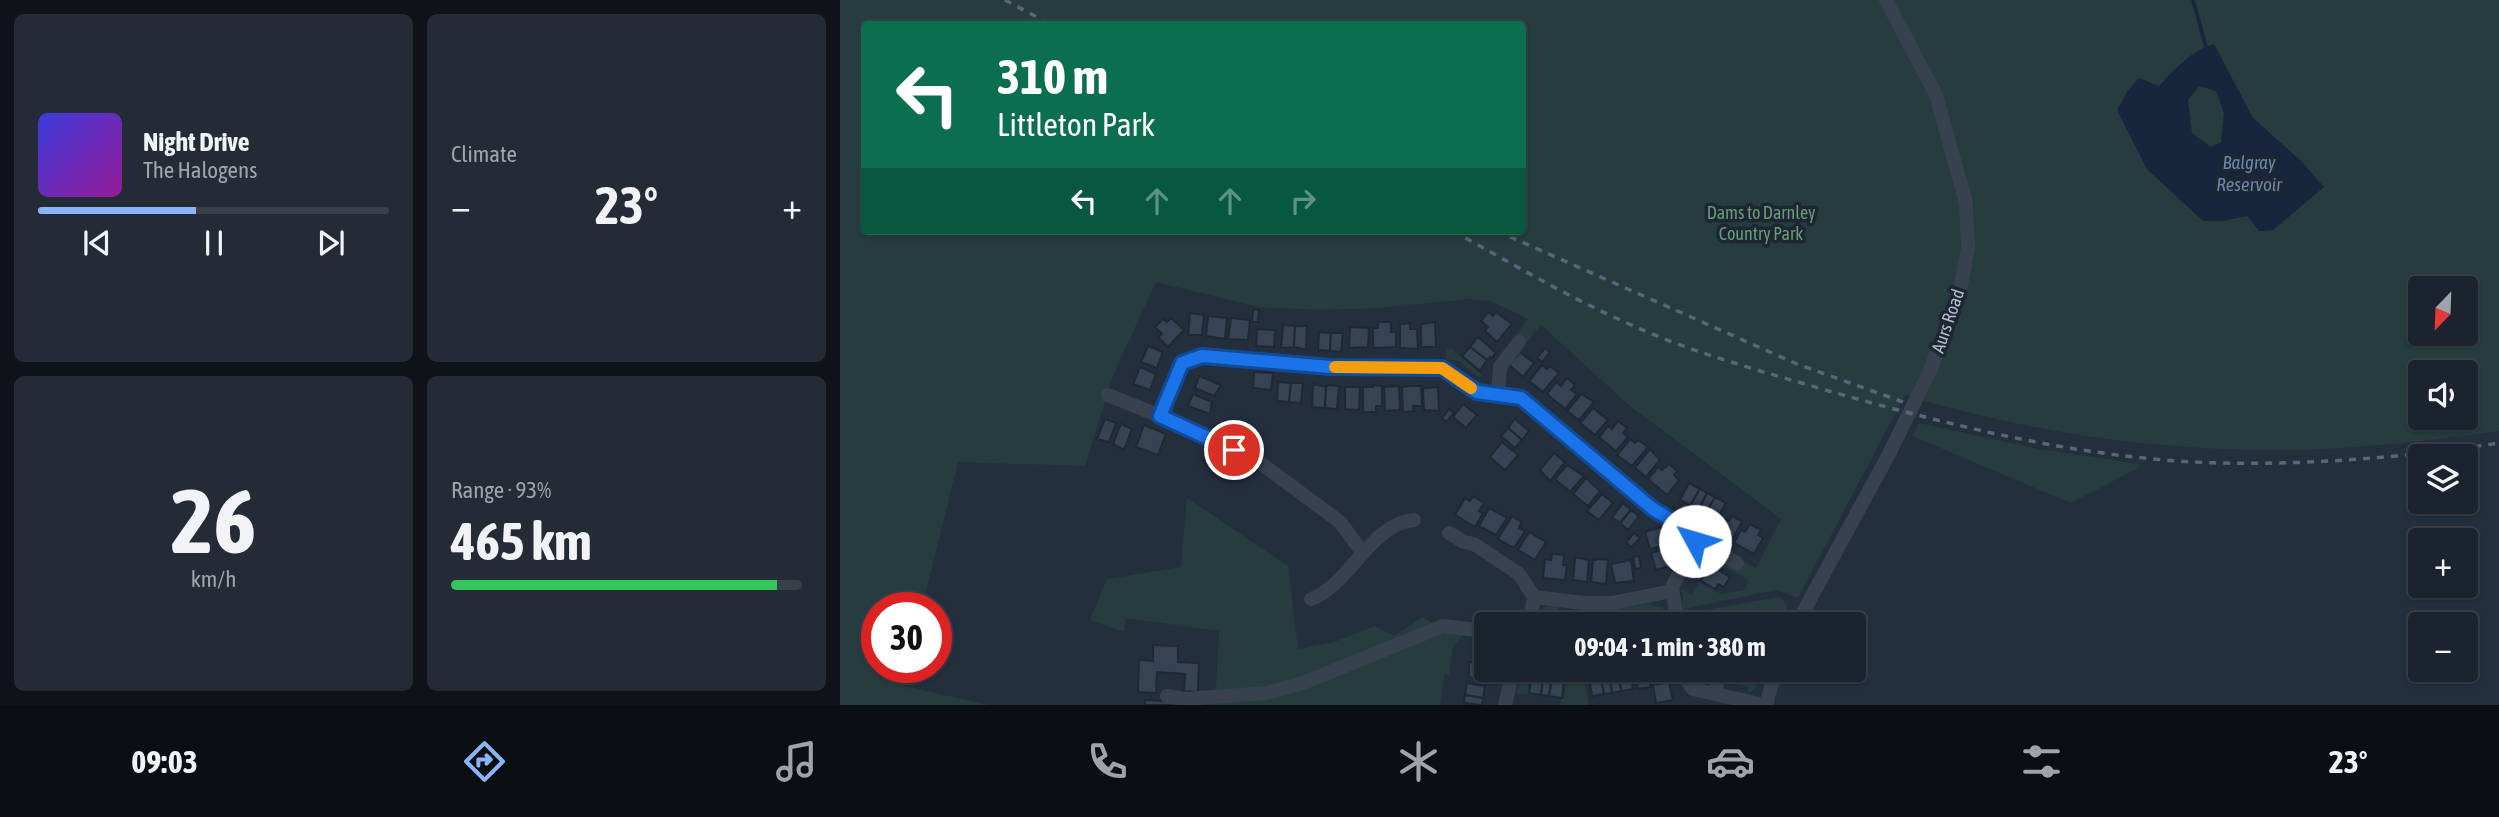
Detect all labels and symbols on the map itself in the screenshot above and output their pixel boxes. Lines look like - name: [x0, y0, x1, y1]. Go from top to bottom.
- water label: Balgray Reservoir: [2216, 151, 2283, 195]
- park label: Dams to Darnley Country Park: [1707, 202, 1815, 244]
- north arrow: [2408, 276, 2478, 346]
- street label: Aurs Road: [1927, 286, 1968, 355]
- pin: [1204, 420, 1264, 480]
- position arrow: [1658, 504, 1732, 578]
- speed limit sign: 30: [861, 592, 952, 683]

